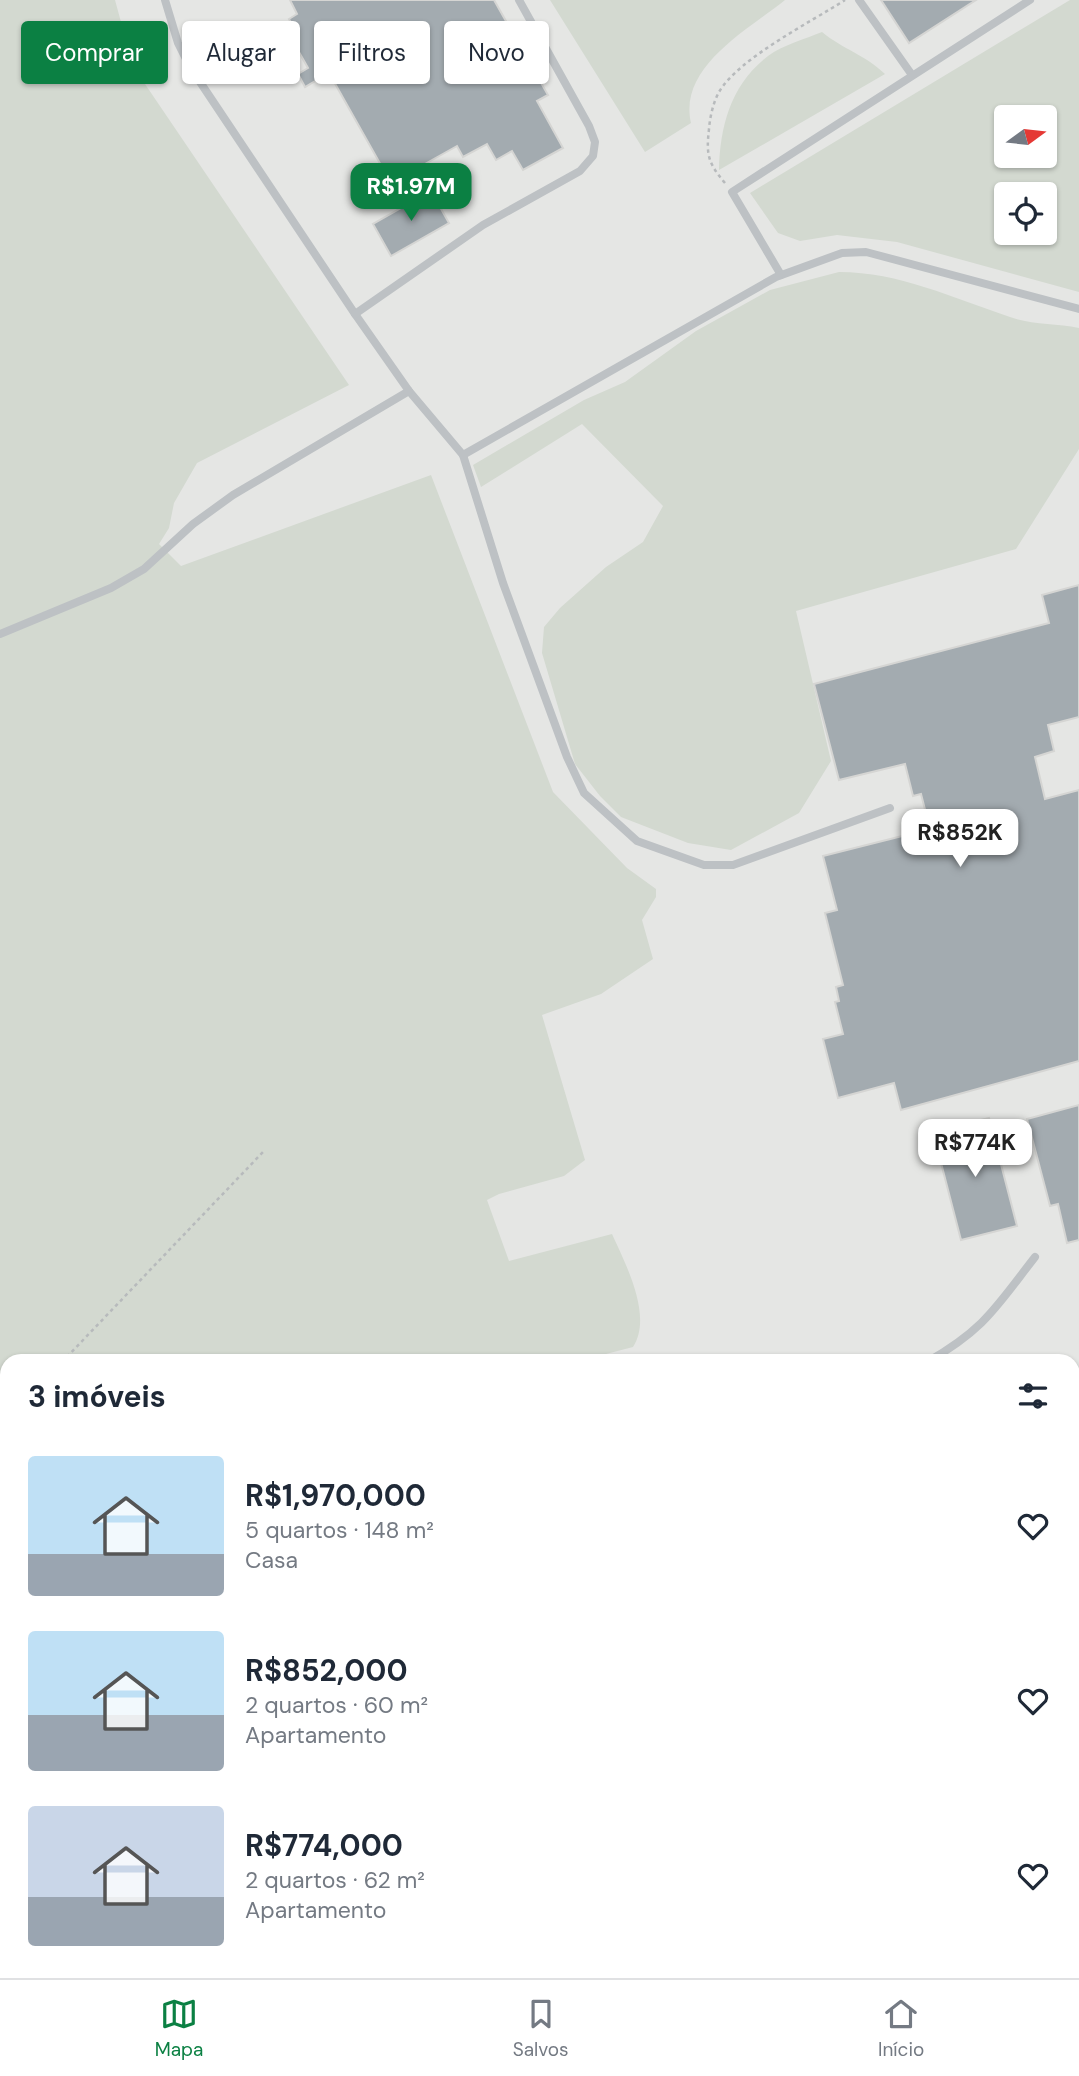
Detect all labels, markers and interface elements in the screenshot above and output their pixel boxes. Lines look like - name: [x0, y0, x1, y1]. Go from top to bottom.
- chip: Comprar: [21, 21, 168, 84]
- chip: Alugar: [182, 21, 300, 84]
- chip: Filtros: [314, 21, 430, 84]
- chip: Novo: [444, 21, 549, 84]
- north arrow: [994, 105, 1057, 168]
- map controls: [994, 105, 1057, 245]
- pin: R$1.97M: [346, 164, 476, 223]
- text: R$1.97M: [367, 171, 455, 201]
- button: locate: [994, 182, 1057, 245]
- pin: R$852K: [903, 810, 1017, 869]
- text: R$852K: [917, 817, 1003, 847]
- pin: R$774K: [918, 1120, 1032, 1179]
- text: R$774K: [934, 1127, 1016, 1157]
- text: 3 imóveis: [28, 1377, 166, 1416]
- icon: filters: [1014, 1377, 1052, 1415]
- text: R$1,970,000: [245, 1476, 426, 1515]
- icon: home: [84, 1484, 168, 1568]
- icon: heart: [1014, 1507, 1052, 1545]
- text: 5 quartos · 148 m²: [245, 1515, 434, 1545]
- text: Casa: [245, 1545, 298, 1575]
- text: R$852,000: [245, 1651, 408, 1690]
- icon: home: [84, 1659, 168, 1743]
- icon: heart: [1014, 1682, 1052, 1720]
- text: 2 quartos · 60 m²: [245, 1690, 428, 1720]
- text: Apartamento: [245, 1720, 386, 1750]
- text: R$774,000: [245, 1826, 403, 1865]
- icon: home: [84, 1834, 168, 1918]
- icon: heart: [1014, 1857, 1052, 1895]
- text: 2 quartos · 62 m²: [245, 1865, 425, 1895]
- text: Apartamento: [245, 1895, 386, 1925]
- tab: Mapa: [155, 1995, 203, 2062]
- tab: Salvos: [513, 1995, 569, 2062]
- tab: Início: [878, 1995, 924, 2062]

